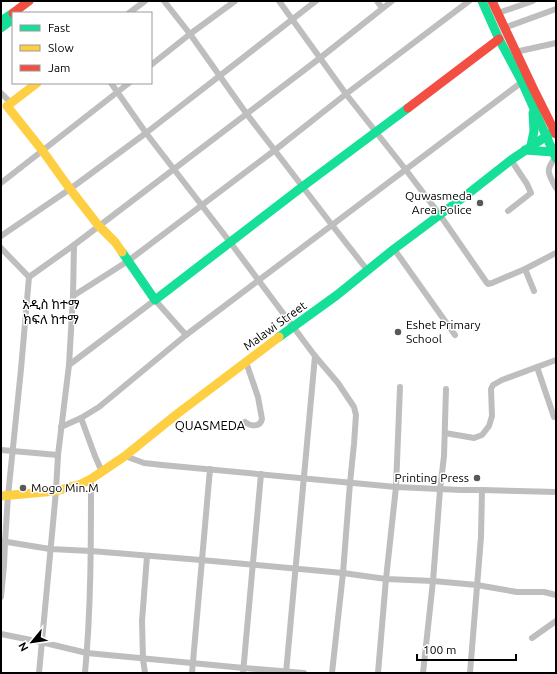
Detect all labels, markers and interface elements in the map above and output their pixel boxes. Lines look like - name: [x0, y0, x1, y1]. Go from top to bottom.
- legend: [12, 12, 152, 84]
- text: Fast: [48, 21, 70, 34]
- text: Slow: [48, 41, 74, 54]
- text: Jam: [48, 61, 70, 74]
- place label: Quwasmeda Area Police: [405, 189, 472, 216]
- marker: Quwasmeda Area Police: [475, 198, 485, 208]
- district label: አዲስ ከተማ ክፍለ ከተማ: [22, 297, 80, 326]
- street label: Malawi Street: [241, 298, 309, 353]
- place label: Eshet Primary School: [406, 318, 481, 345]
- marker: Eshet Primary School: [393, 327, 403, 337]
- district label: QUASMEDA: [175, 418, 246, 433]
- place label: Printing Press: [395, 471, 469, 484]
- marker: Printing Press: [472, 473, 482, 483]
- place label: Mogo Min.M: [31, 481, 99, 494]
- marker: Mogo Min.M: [18, 483, 28, 493]
- north arrow: [12, 622, 52, 662]
- scale bar: [417, 636, 516, 662]
- text: N: [16, 640, 30, 653]
- text: 100 m: [423, 643, 456, 656]

